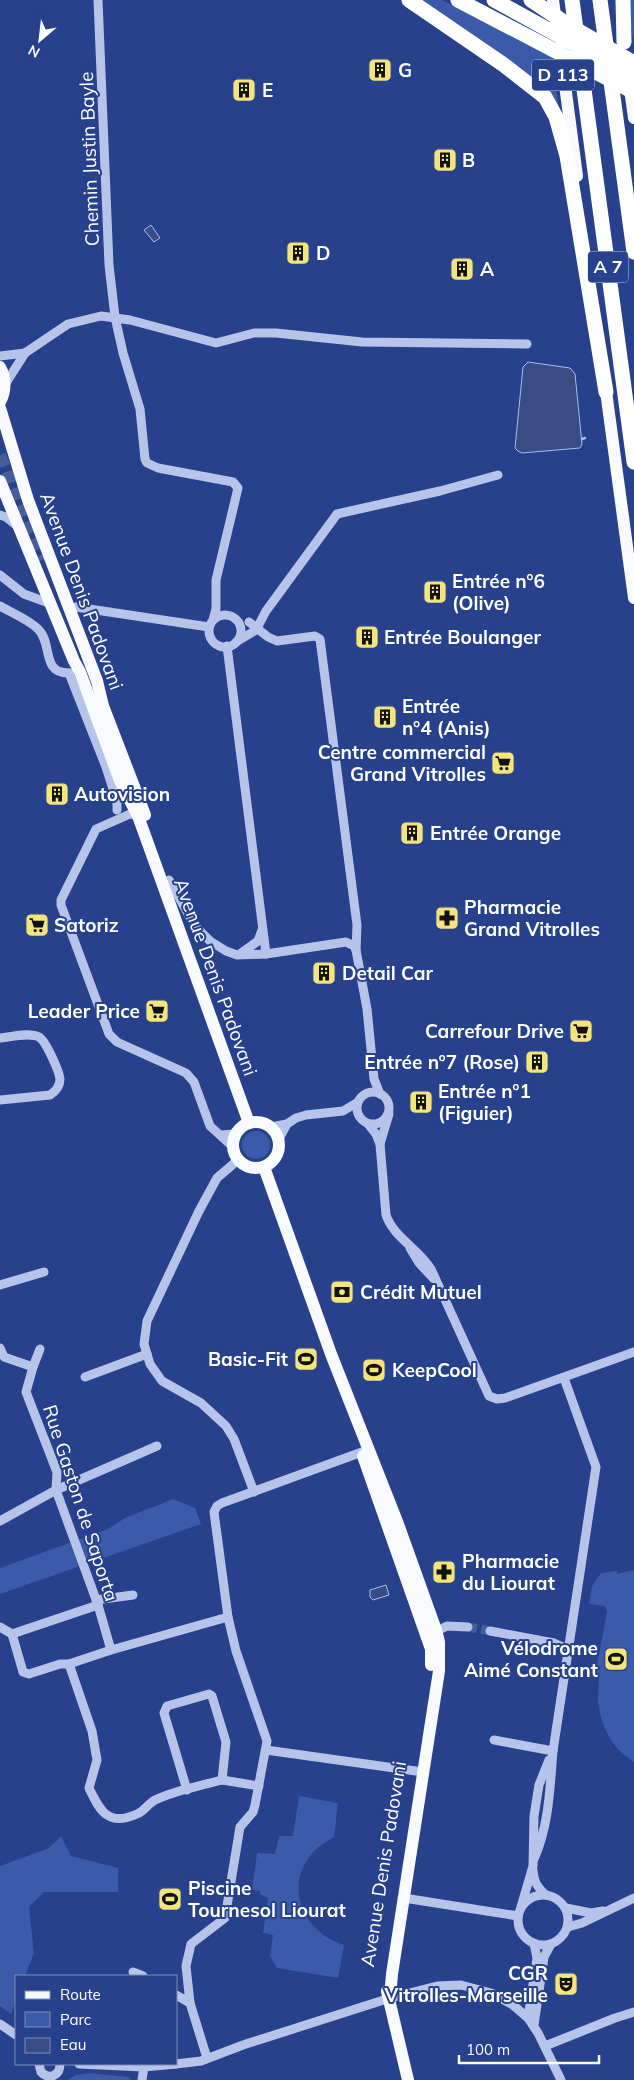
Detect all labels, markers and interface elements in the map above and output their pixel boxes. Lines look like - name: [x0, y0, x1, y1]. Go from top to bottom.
- north arrow: [15, 15, 65, 65]
- text: N: [25, 41, 43, 62]
- building icon: G: [367, 57, 393, 83]
- place label: G: [398, 58, 412, 82]
- road number: D 113: [532, 60, 594, 90]
- street label: Chemin Justin Bayle: [74, 71, 104, 247]
- building icon: E: [231, 77, 257, 103]
- place label: E: [262, 78, 273, 102]
- building icon: B: [432, 147, 458, 173]
- place label: B: [462, 148, 475, 172]
- building icon: D: [285, 240, 311, 266]
- place label: D: [316, 241, 330, 265]
- road number: A 7: [588, 252, 628, 282]
- building icon: A: [449, 256, 475, 282]
- place label: A: [480, 257, 495, 281]
- street label: Avenue Denis Padovani: [35, 489, 129, 693]
- place label: Entrée n°6 (Olive): [452, 569, 545, 615]
- building icon: Entrée n°6 (Olive): [422, 579, 448, 605]
- building icon: Entrée Boulanger: [354, 624, 380, 650]
- place label: Entrée Boulanger: [384, 625, 541, 649]
- place label: Entrée n°4 (Anis): [402, 694, 490, 740]
- building icon: Entrée n°4 (Anis): [372, 704, 398, 730]
- place label: Centre commercial Grand Vitrolles: [318, 740, 486, 786]
- supermarket icon: Centre commercial Grand Vitrolles: [490, 750, 516, 776]
- building icon: Autovision: [44, 781, 70, 807]
- place label: Autovision: [74, 782, 170, 806]
- building icon: Entrée Orange: [399, 820, 425, 846]
- place label: Entrée Orange: [430, 821, 561, 845]
- street label: Avenue Denis Padovani: [169, 875, 263, 1079]
- place label: Pharmacie Grand Vitrolles: [464, 895, 600, 941]
- pharmacy icon: Pharmacie Grand Vitrolles: [434, 905, 460, 931]
- supermarket icon: Satoriz: [24, 912, 50, 938]
- place label: Satoriz: [54, 913, 119, 937]
- building icon: Detail Car: [311, 960, 337, 986]
- place label: Detail Car: [342, 961, 433, 985]
- supermarket icon: Leader Price: [144, 998, 170, 1024]
- place label: Leader Price: [28, 999, 140, 1023]
- supermarket icon: Carrefour Drive: [568, 1018, 594, 1044]
- place label: Carrefour Drive: [425, 1019, 564, 1043]
- building icon: Entrée n°7 (Rose): [524, 1049, 550, 1075]
- place label: Entrée n°7 (Rose): [364, 1050, 520, 1074]
- place label: Entrée n°1 (Figuier): [438, 1079, 531, 1125]
- building icon: Entrée n°1 (Figuier): [408, 1089, 434, 1115]
- bank icon: Crédit Mutuel: [329, 1279, 355, 1305]
- place label: Crédit Mutuel: [360, 1280, 482, 1304]
- sports icon: Basic-Fit: [293, 1346, 319, 1372]
- place label: Basic-Fit: [208, 1347, 288, 1371]
- sports icon: KeepCool: [361, 1357, 387, 1383]
- place label: KeepCool: [392, 1358, 477, 1382]
- street label: Rue Gaston de Saporta: [38, 1402, 124, 1604]
- place label: Pharmacie du Liourat: [462, 1549, 559, 1595]
- pharmacy icon: Pharmacie du Liourat: [431, 1559, 457, 1585]
- place label: Vélodrome Aimé Constant: [464, 1636, 598, 1682]
- sports icon: Vélodrome Aimé Constant: [603, 1646, 629, 1672]
- street label: Avenue Denis Padovani: [355, 1759, 411, 1969]
- place label: Piscine Tournesol Liourat: [188, 1876, 346, 1922]
- sports icon: Piscine Tournesol Liourat: [157, 1886, 183, 1912]
- place label: CGR Vitrolles-Marseille: [384, 1961, 548, 2007]
- theatre icon: CGR Vitrolles-Marseille: [553, 1971, 579, 1997]
- legend: [15, 1975, 178, 2065]
- text: Route: [60, 1985, 101, 2004]
- text: Parc: [60, 2010, 91, 2029]
- scale bar: [459, 2032, 599, 2064]
- text: Eau: [60, 2035, 86, 2054]
- text: 100 m: [466, 2040, 510, 2059]

